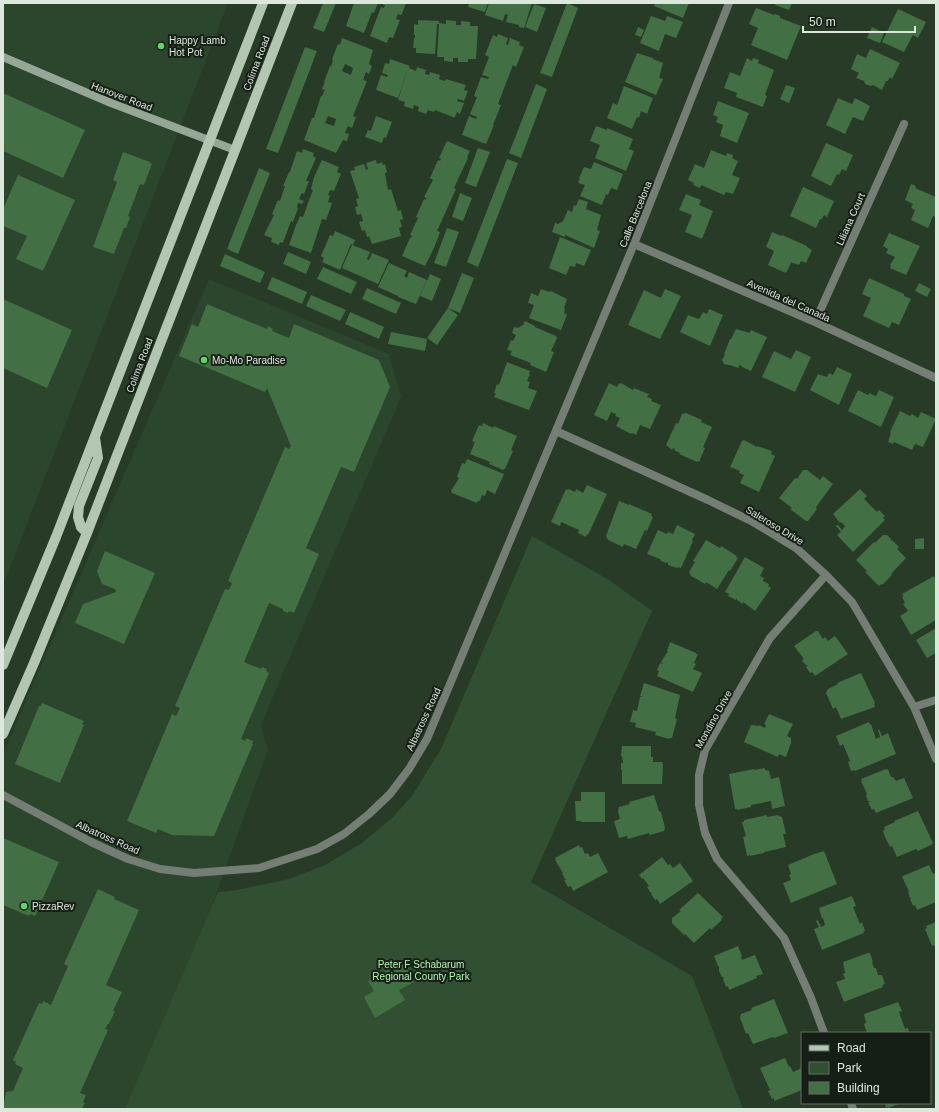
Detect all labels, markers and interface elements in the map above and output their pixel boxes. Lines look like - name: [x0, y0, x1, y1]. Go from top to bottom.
- scale bar: [803, 8, 915, 34]
- text: 50 m: [809, 15, 836, 29]
- street label: Colima Road: [241, 34, 272, 92]
- place label: Happy Lamb Hot Pot: [169, 35, 226, 58]
- marker: Happy Lamb Hot Pot: [156, 41, 166, 51]
- street label: Hanover Road: [90, 80, 154, 113]
- street label: Calle Barcelona: [617, 179, 654, 249]
- street label: Liliana Court: [834, 191, 867, 247]
- street label: Avenida del Canada: [745, 277, 832, 324]
- street label: Colima Road: [124, 336, 155, 394]
- marker: Mo-Mo Paradise: [199, 355, 209, 365]
- place label: Mo-Mo Paradise: [212, 355, 286, 366]
- street label: Saleroso Drive: [744, 504, 806, 547]
- street label: Albatross Road: [404, 686, 443, 753]
- street label: Mondino Drive: [693, 688, 734, 750]
- street label: Albatross Road: [74, 819, 141, 856]
- marker: PizzaRev: [19, 901, 29, 911]
- place label: PizzaRev: [32, 901, 74, 912]
- park label: Peter F Schabarum Regional County Park: [372, 959, 471, 982]
- legend: [801, 1032, 931, 1104]
- text: Road: [837, 1041, 866, 1055]
- text: Park: [837, 1061, 863, 1075]
- text: Building: [837, 1081, 880, 1095]

